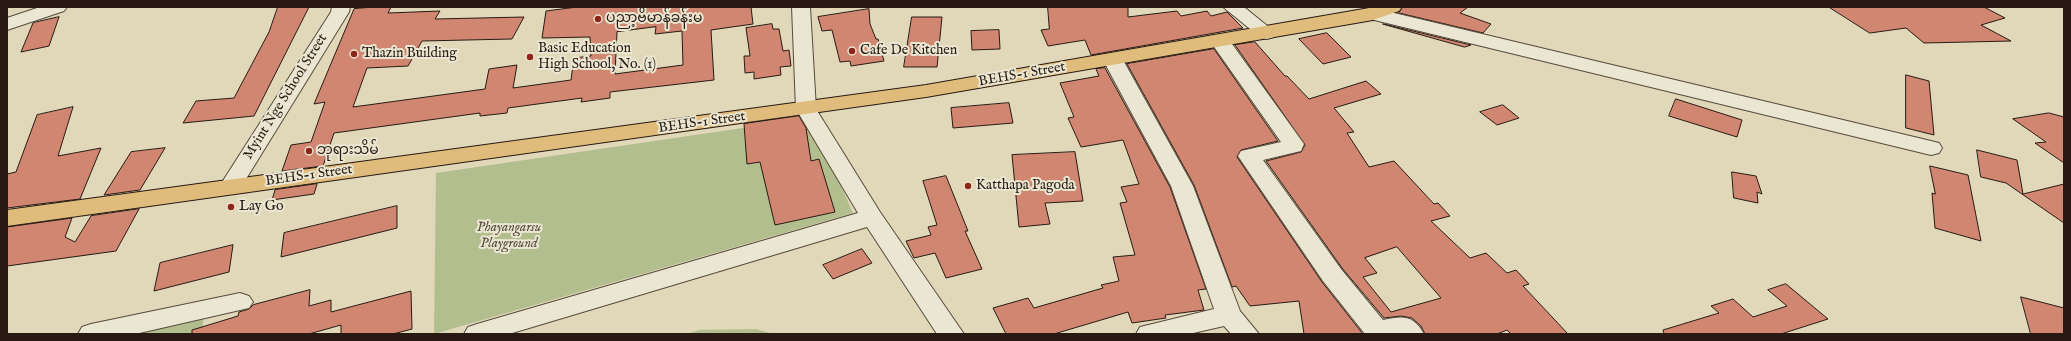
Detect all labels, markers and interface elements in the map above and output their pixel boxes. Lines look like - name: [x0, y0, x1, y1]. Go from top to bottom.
- place label: ပညာ့ဗိမာန်ခန်းမ: [606, 11, 702, 27]
- marker: ပညာ့ဗိမာန်ခန်းမ: [593, 14, 603, 24]
- street label: Myint Nge School Street: [240, 31, 332, 163]
- place label: Basic Education High School, No. (1): [538, 41, 656, 74]
- place label: Cafe De Kitchen: [860, 43, 957, 59]
- place label: Thazin Building: [362, 46, 457, 62]
- marker: Cafe De Kitchen: [847, 46, 857, 56]
- marker: Thazin Building: [349, 49, 359, 59]
- marker: Basic Education High School, No. (1): [525, 52, 535, 62]
- street label: BEHS-1 Street: [977, 59, 1067, 91]
- street label: BEHS-1 Street: [657, 109, 747, 137]
- place label: ဘုရားသိမ်: [317, 143, 379, 159]
- marker: ဘုရားသိမ်: [304, 146, 314, 156]
- street label: BEHS-1 Street: [264, 162, 354, 190]
- place label: Katthapa Pagoda: [976, 178, 1075, 194]
- marker: Katthapa Pagoda: [963, 181, 973, 191]
- place label: Lay Go: [239, 199, 283, 215]
- marker: Lay Go: [226, 202, 236, 212]
- park label: Phayangarsu Playground: [477, 220, 541, 252]

